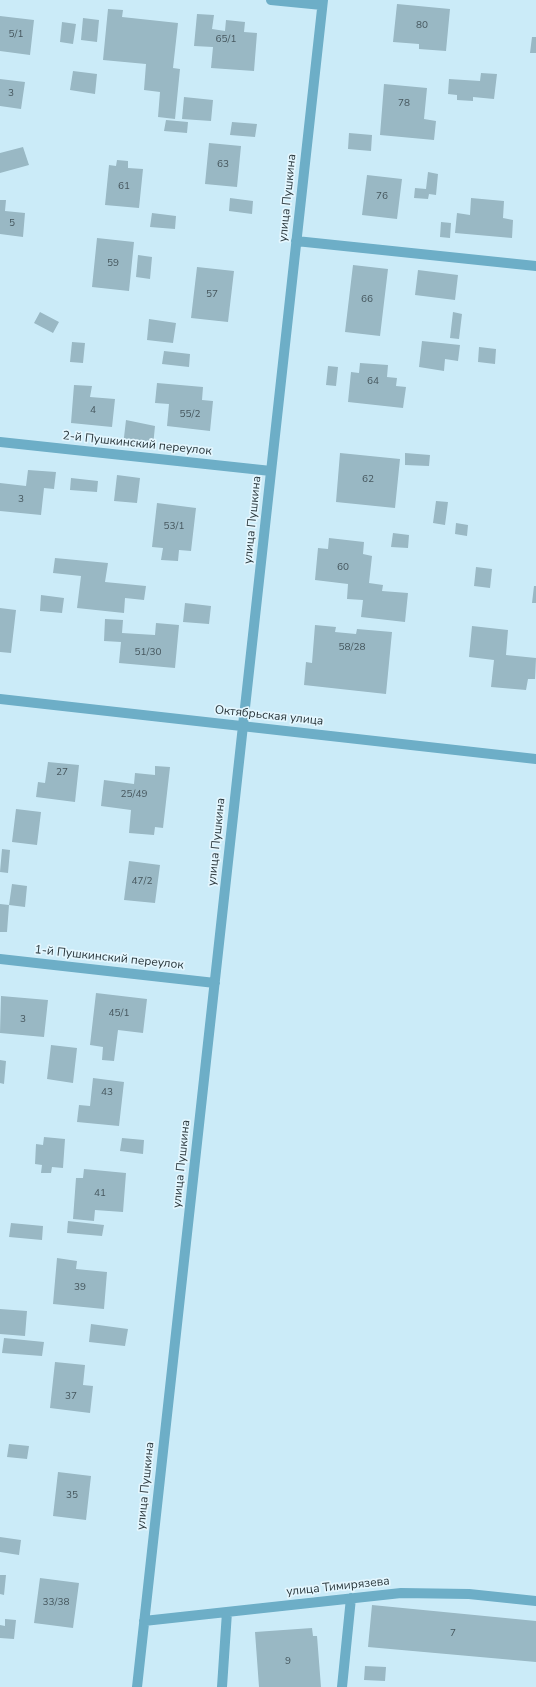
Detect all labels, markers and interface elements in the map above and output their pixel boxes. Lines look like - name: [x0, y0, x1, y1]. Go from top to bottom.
- house number: 80: [416, 20, 428, 32]
- house number: 5/1: [9, 29, 23, 41]
- house number: 65/1: [216, 34, 236, 46]
- house number: 3: [8, 88, 14, 100]
- house number: 78: [398, 98, 410, 110]
- street label: улица Пушкина: [276, 153, 300, 243]
- house number: 63: [217, 159, 229, 171]
- house number: 61: [118, 181, 130, 193]
- house number: 76: [376, 191, 388, 203]
- house number: 5: [9, 218, 15, 230]
- house number: 59: [107, 258, 119, 270]
- house number: 57: [206, 289, 218, 301]
- house number: 66: [361, 294, 373, 306]
- house number: 64: [367, 376, 379, 388]
- house number: 4: [90, 405, 96, 417]
- house number: 55/2: [180, 409, 200, 421]
- street label: 2-й Пушкинский переулок: [62, 429, 212, 459]
- house number: 62: [362, 474, 374, 486]
- street label: улица Пушкина: [241, 475, 265, 565]
- house number: 3: [18, 494, 24, 506]
- house number: 53/1: [164, 521, 184, 533]
- house number: 60: [337, 562, 349, 574]
- house number: 58/28: [339, 642, 365, 654]
- house number: 51/30: [135, 647, 161, 659]
- street label: Октябрьская улица: [214, 703, 324, 729]
- house number: 27: [56, 767, 68, 779]
- house number: 25/49: [121, 789, 147, 801]
- street label: улица Пушкина: [205, 797, 229, 887]
- house number: 47/2: [132, 876, 152, 888]
- street label: 1-й Пушкинский переулок: [34, 943, 184, 973]
- house number: 45/1: [109, 1008, 129, 1020]
- house number: 3: [20, 1014, 26, 1026]
- house number: 43: [101, 1087, 113, 1099]
- street label: улица Пушкина: [170, 1119, 194, 1209]
- house number: 41: [94, 1188, 106, 1200]
- house number: 39: [74, 1282, 86, 1294]
- house number: 37: [65, 1391, 77, 1403]
- street label: улица Пушкина: [134, 1441, 158, 1531]
- house number: 35: [66, 1490, 78, 1502]
- street label: улица Тимирязева: [286, 1574, 390, 1600]
- house number: 33/38: [43, 1597, 69, 1609]
- house number: 7: [450, 1628, 456, 1640]
- house number: 9: [285, 1656, 291, 1668]

